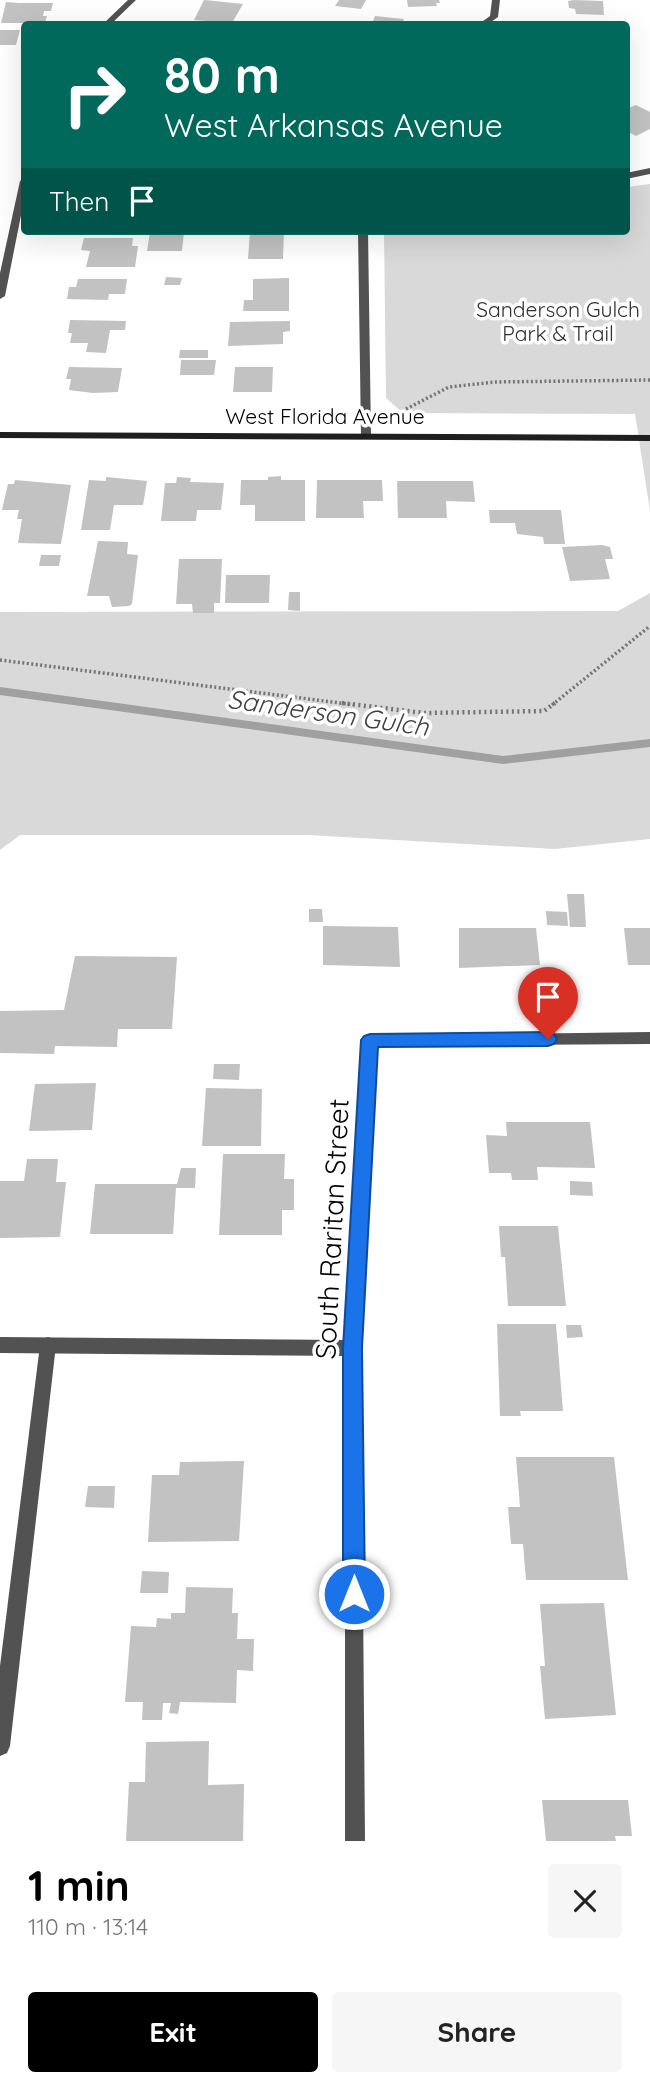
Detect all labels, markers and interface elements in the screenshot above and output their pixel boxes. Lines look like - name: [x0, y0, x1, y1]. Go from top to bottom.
- text: 80 m: [164, 44, 280, 105]
- icon: right: [49, 49, 140, 140]
- text: West Arkansas Avenue: [164, 105, 503, 145]
- icon: arrive: [123, 182, 161, 220]
- text: Then: [49, 185, 109, 218]
- park label: Sanderson Gulch Park & Trail: [476, 296, 640, 346]
- street label: West Florida Avenue: [225, 403, 425, 429]
- water label: Sanderson Gulch: [225, 682, 432, 743]
- pin: [518, 967, 578, 1039]
- icon: arrive: [529, 978, 567, 1016]
- street label: South Raritan Street: [307, 1098, 356, 1360]
- position arrow: [317, 1557, 391, 1631]
- text: 1 min: [28, 1859, 130, 1912]
- button: close: [548, 1864, 622, 1938]
- text: 110 m · 13:14: [28, 1912, 148, 1941]
- button: Exit: [28, 1992, 318, 2072]
- button: Share: [332, 1992, 622, 2072]

